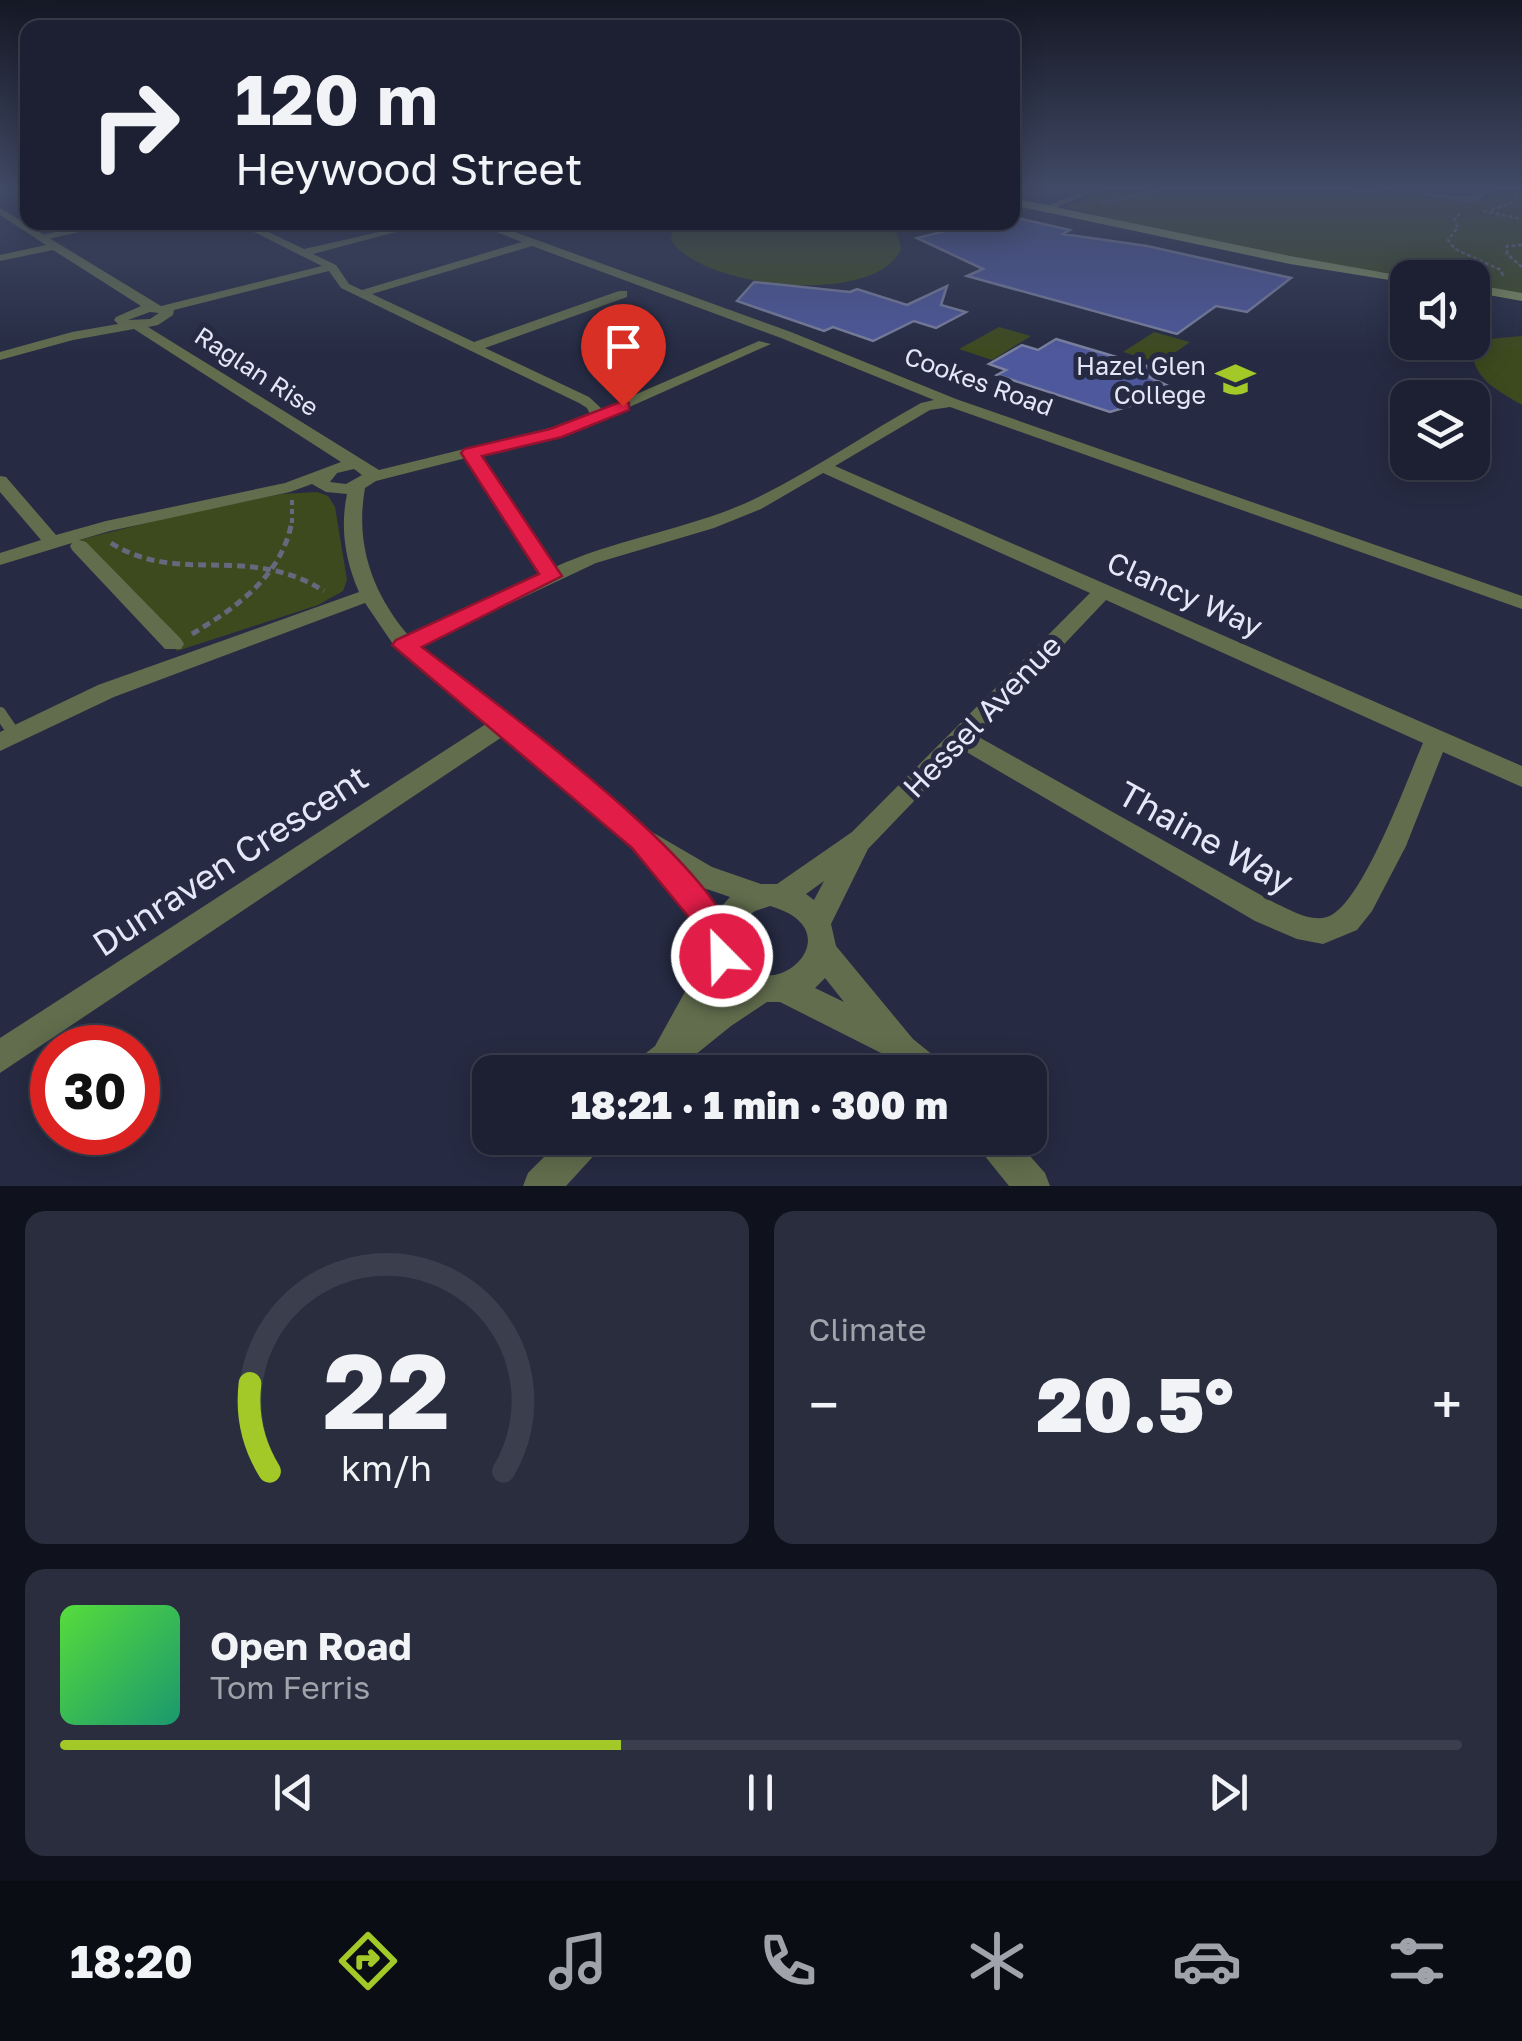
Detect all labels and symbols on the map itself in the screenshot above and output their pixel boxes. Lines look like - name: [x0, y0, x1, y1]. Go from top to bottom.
- pin: [581, 304, 666, 407]
- street label: Raglan Rise: [189, 319, 325, 423]
- street label: Cookes Road: [900, 340, 1058, 422]
- place label: Hazel Glen College: [1076, 350, 1206, 410]
- school or university icon: Hazel Glen College: [1215, 358, 1257, 400]
- street label: Clancy Way: [1102, 544, 1268, 644]
- street label: Hessel Avenue: [895, 627, 1069, 805]
- street label: Dunraven Crescent: [85, 755, 375, 965]
- street label: Thaine Way: [1111, 772, 1301, 902]
- position arrow: [670, 904, 774, 1008]
- speed limit sign: 30: [30, 1025, 160, 1155]

